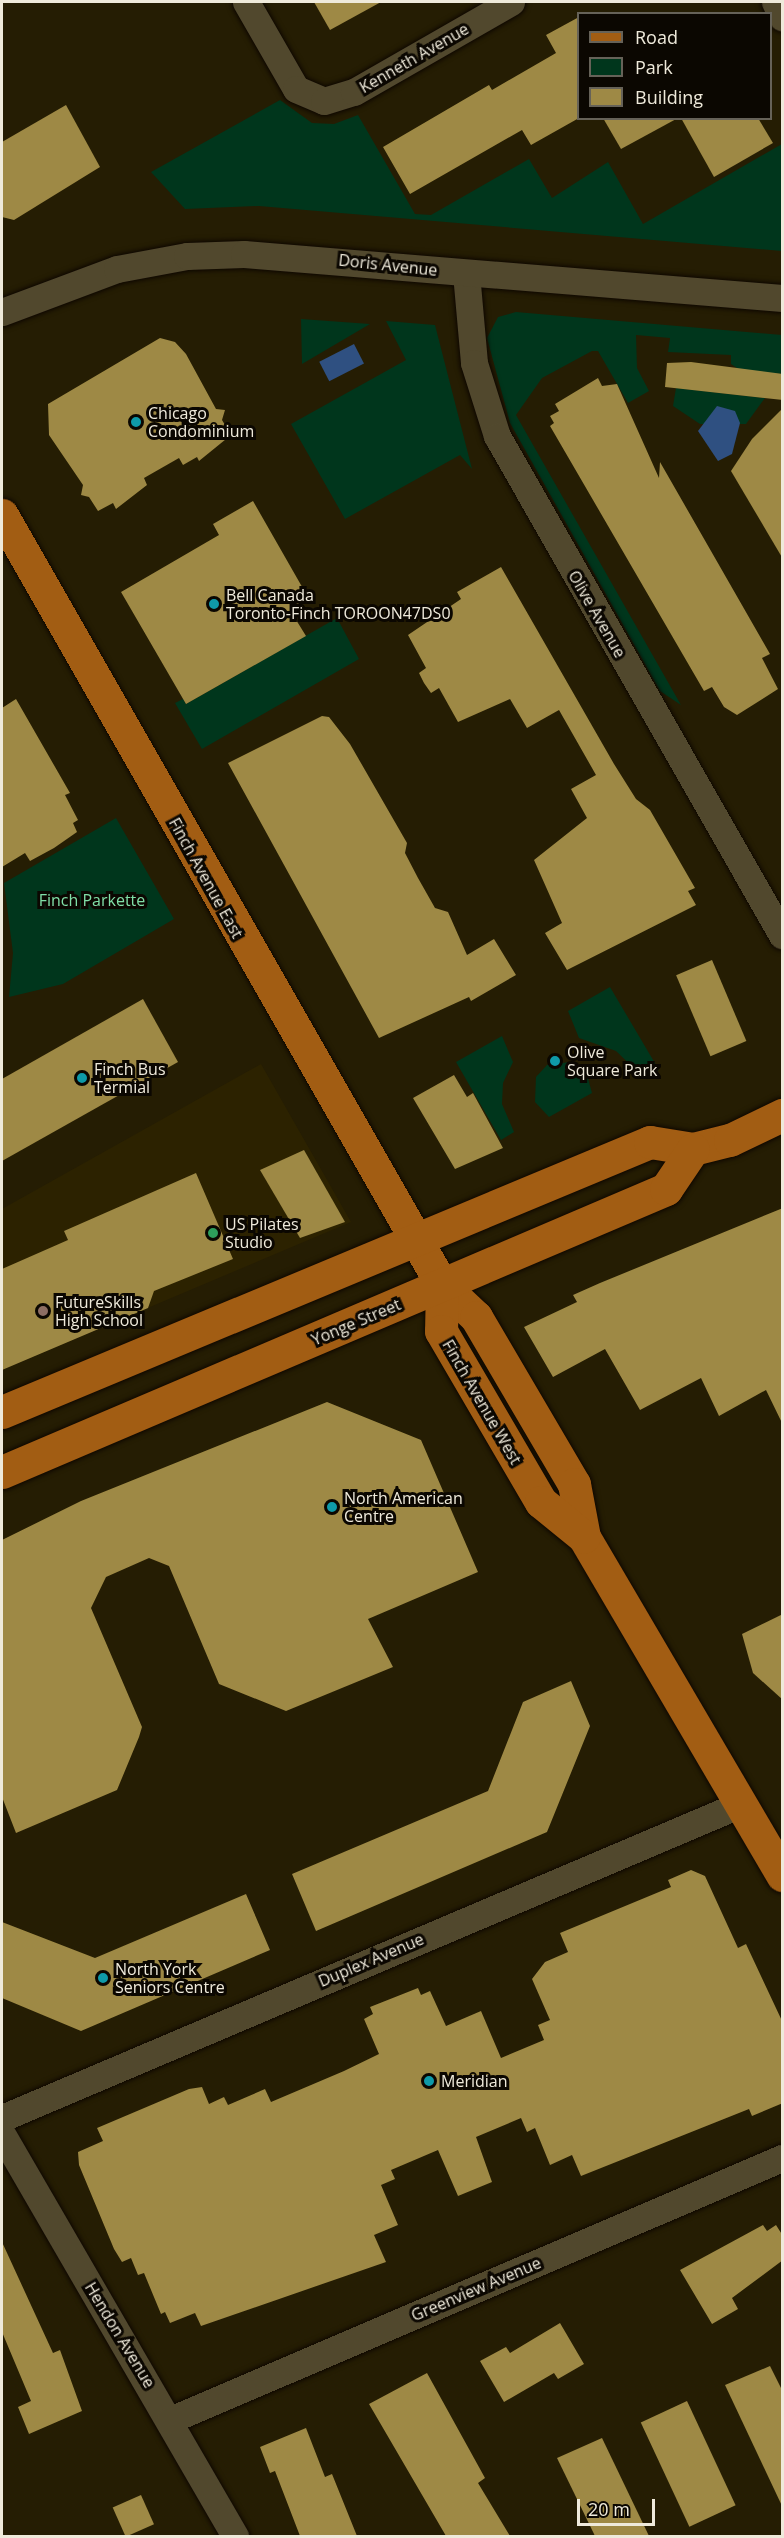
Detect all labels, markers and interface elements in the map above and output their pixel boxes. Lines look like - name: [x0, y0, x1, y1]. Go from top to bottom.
- legend: [577, 12, 772, 120]
- street label: Kenneth Avenue: [356, 19, 472, 97]
- text: Road: [635, 25, 678, 49]
- text: Park: [635, 55, 673, 79]
- text: Building: [635, 85, 703, 109]
- street label: Doris Avenue: [338, 250, 438, 280]
- place label: Chicago Condominium: [148, 403, 254, 441]
- marker: Chicago Condominium: [129, 415, 143, 429]
- street label: Olive Avenue: [564, 567, 630, 661]
- place label: Bell Canada Toronto-Finch TOROON47DS0: [226, 585, 451, 623]
- marker: Bell Canada Toronto-Finch TOROON47DS0: [207, 597, 221, 611]
- street label: Finch Avenue East: [165, 814, 247, 942]
- park label: Finch Parkette: [39, 890, 145, 910]
- place label: Olive Square Park: [567, 1042, 657, 1080]
- marker: Olive Square Park: [548, 1054, 562, 1068]
- place label: Finch Bus Termial: [94, 1059, 166, 1097]
- marker: Finch Bus Termial: [75, 1071, 89, 1085]
- place label: US Pilates Studio: [225, 1214, 298, 1252]
- marker: US Pilates Studio: [206, 1226, 220, 1240]
- place label: FutureSkills High School: [55, 1292, 143, 1330]
- street label: Yonge Street: [309, 1295, 403, 1349]
- marker: FutureSkills High School: [36, 1304, 50, 1318]
- street label: Finch Avenue West: [439, 1336, 525, 1468]
- place label: North American Centre: [344, 1488, 463, 1526]
- marker: North American Centre: [325, 1500, 339, 1514]
- street label: Duplex Avenue: [315, 1929, 427, 1991]
- place label: North York Seniors Centre: [115, 1959, 225, 1997]
- marker: North York Seniors Centre: [96, 1971, 110, 1985]
- place label: Meridian: [441, 2071, 507, 2091]
- marker: Meridian: [422, 2074, 436, 2088]
- street label: Greenview Avenue: [408, 2253, 544, 2325]
- street label: Hendon Avenue: [81, 2279, 159, 2391]
- scale bar: [580, 2487, 658, 2525]
- text: 20 m: [588, 2497, 630, 2521]

